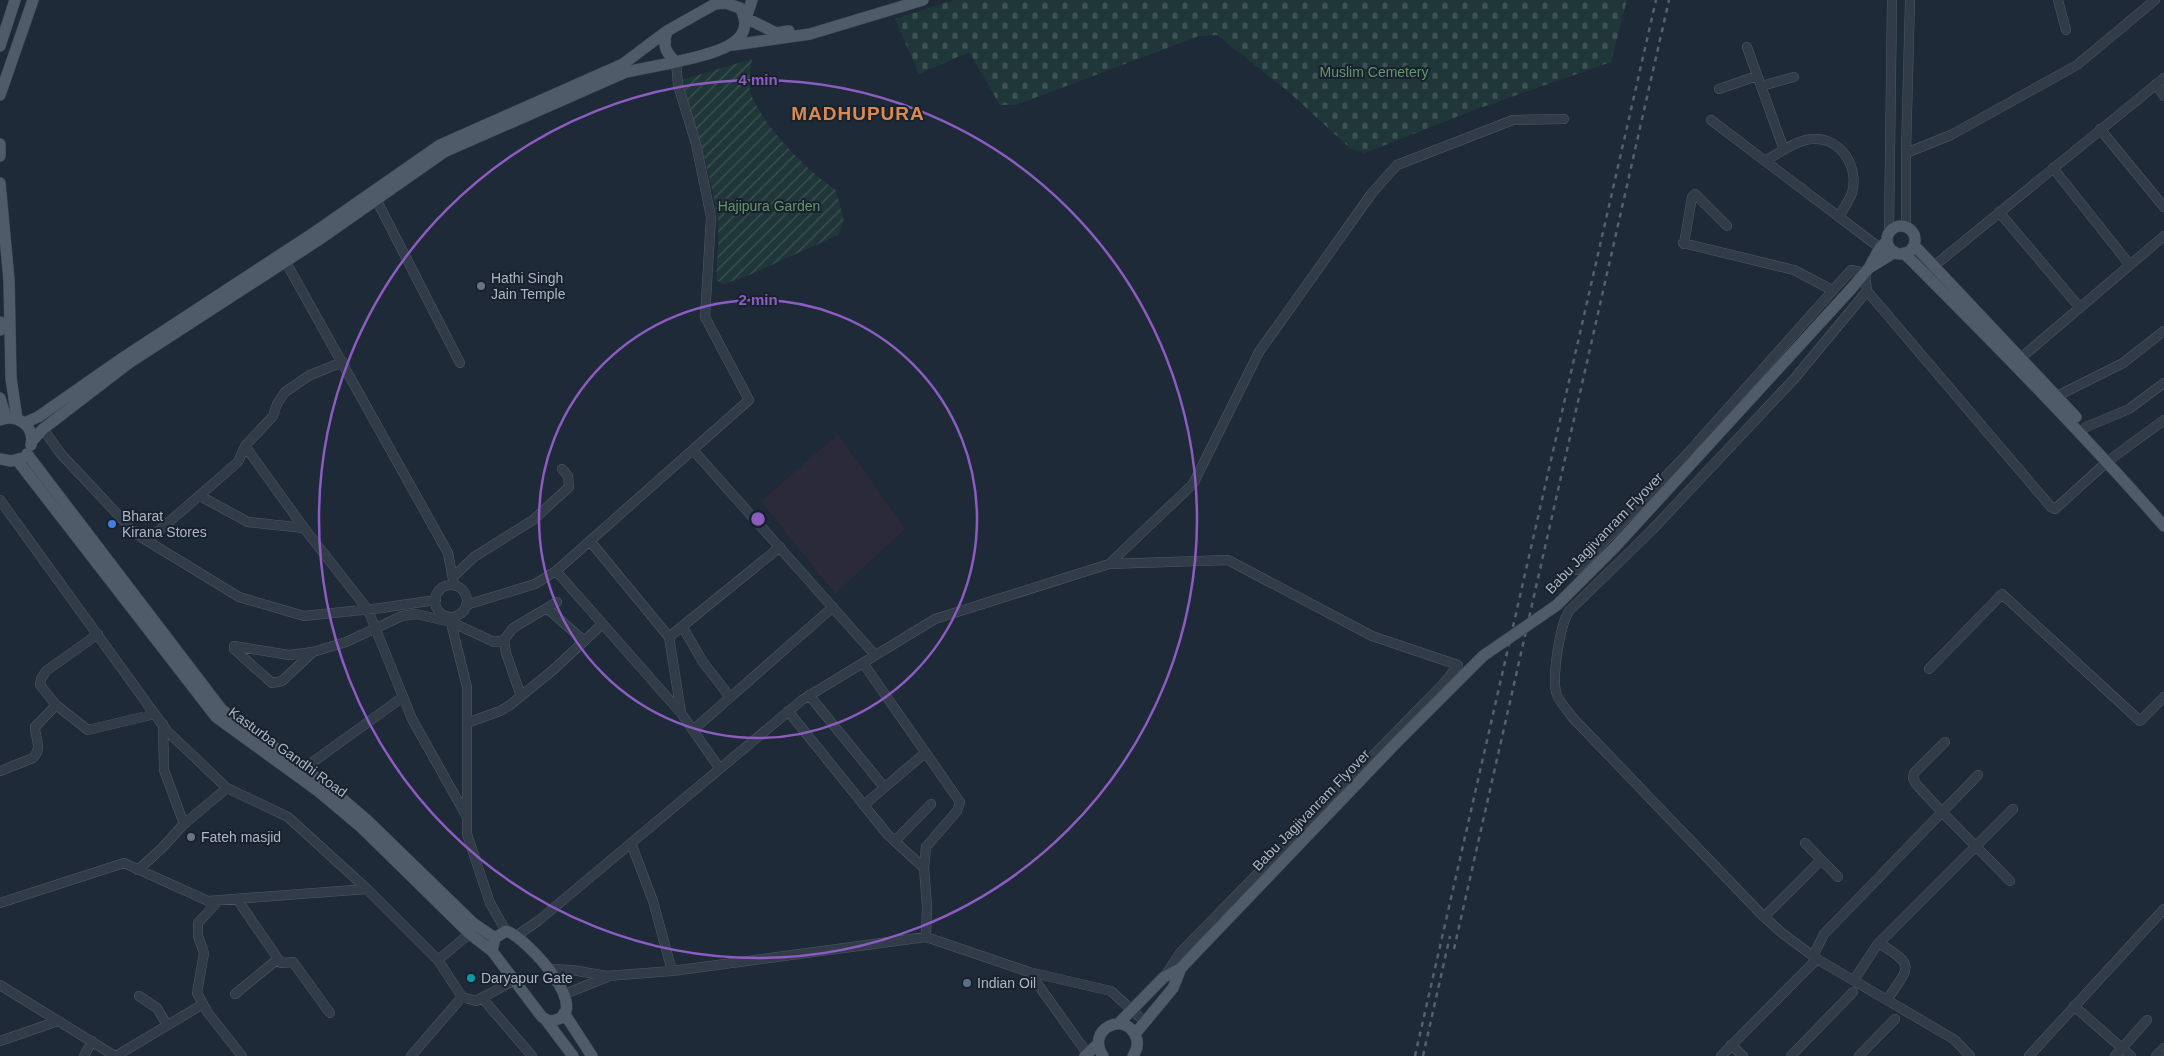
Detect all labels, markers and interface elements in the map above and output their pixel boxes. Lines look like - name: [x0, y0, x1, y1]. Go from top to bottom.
- park label: Muslim Cemetery: [1320, 64, 1428, 80]
- text: 4 min: [738, 71, 778, 88]
- district label: MADHUPURA: [791, 103, 925, 124]
- park label: Hajipura Garden: [718, 198, 820, 214]
- place label: Hathi Singh Jain Temple: [491, 270, 566, 302]
- marker: Hathi Singh Jain Temple: [475, 280, 487, 292]
- text: 2 min: [738, 291, 778, 308]
- street label: Babu Jagjivanram Flyover: [1542, 469, 1666, 597]
- place label: Bharat Kirana Stores: [122, 508, 207, 540]
- centre of rings: [749, 510, 767, 528]
- marker: Bharat Kirana Stores: [106, 518, 118, 530]
- street label: Kasturba Gandhi Road: [226, 704, 350, 800]
- street label: Babu Jagjivanram Flyover: [1249, 746, 1373, 874]
- place label: Fateh masjid: [201, 829, 281, 845]
- marker: Fateh masjid: [185, 831, 197, 843]
- place label: Daryapur Gate: [481, 970, 573, 986]
- marker: Daryapur Gate: [465, 972, 477, 984]
- place label: Indian Oil: [977, 975, 1036, 991]
- marker: Indian Oil: [961, 977, 973, 989]

